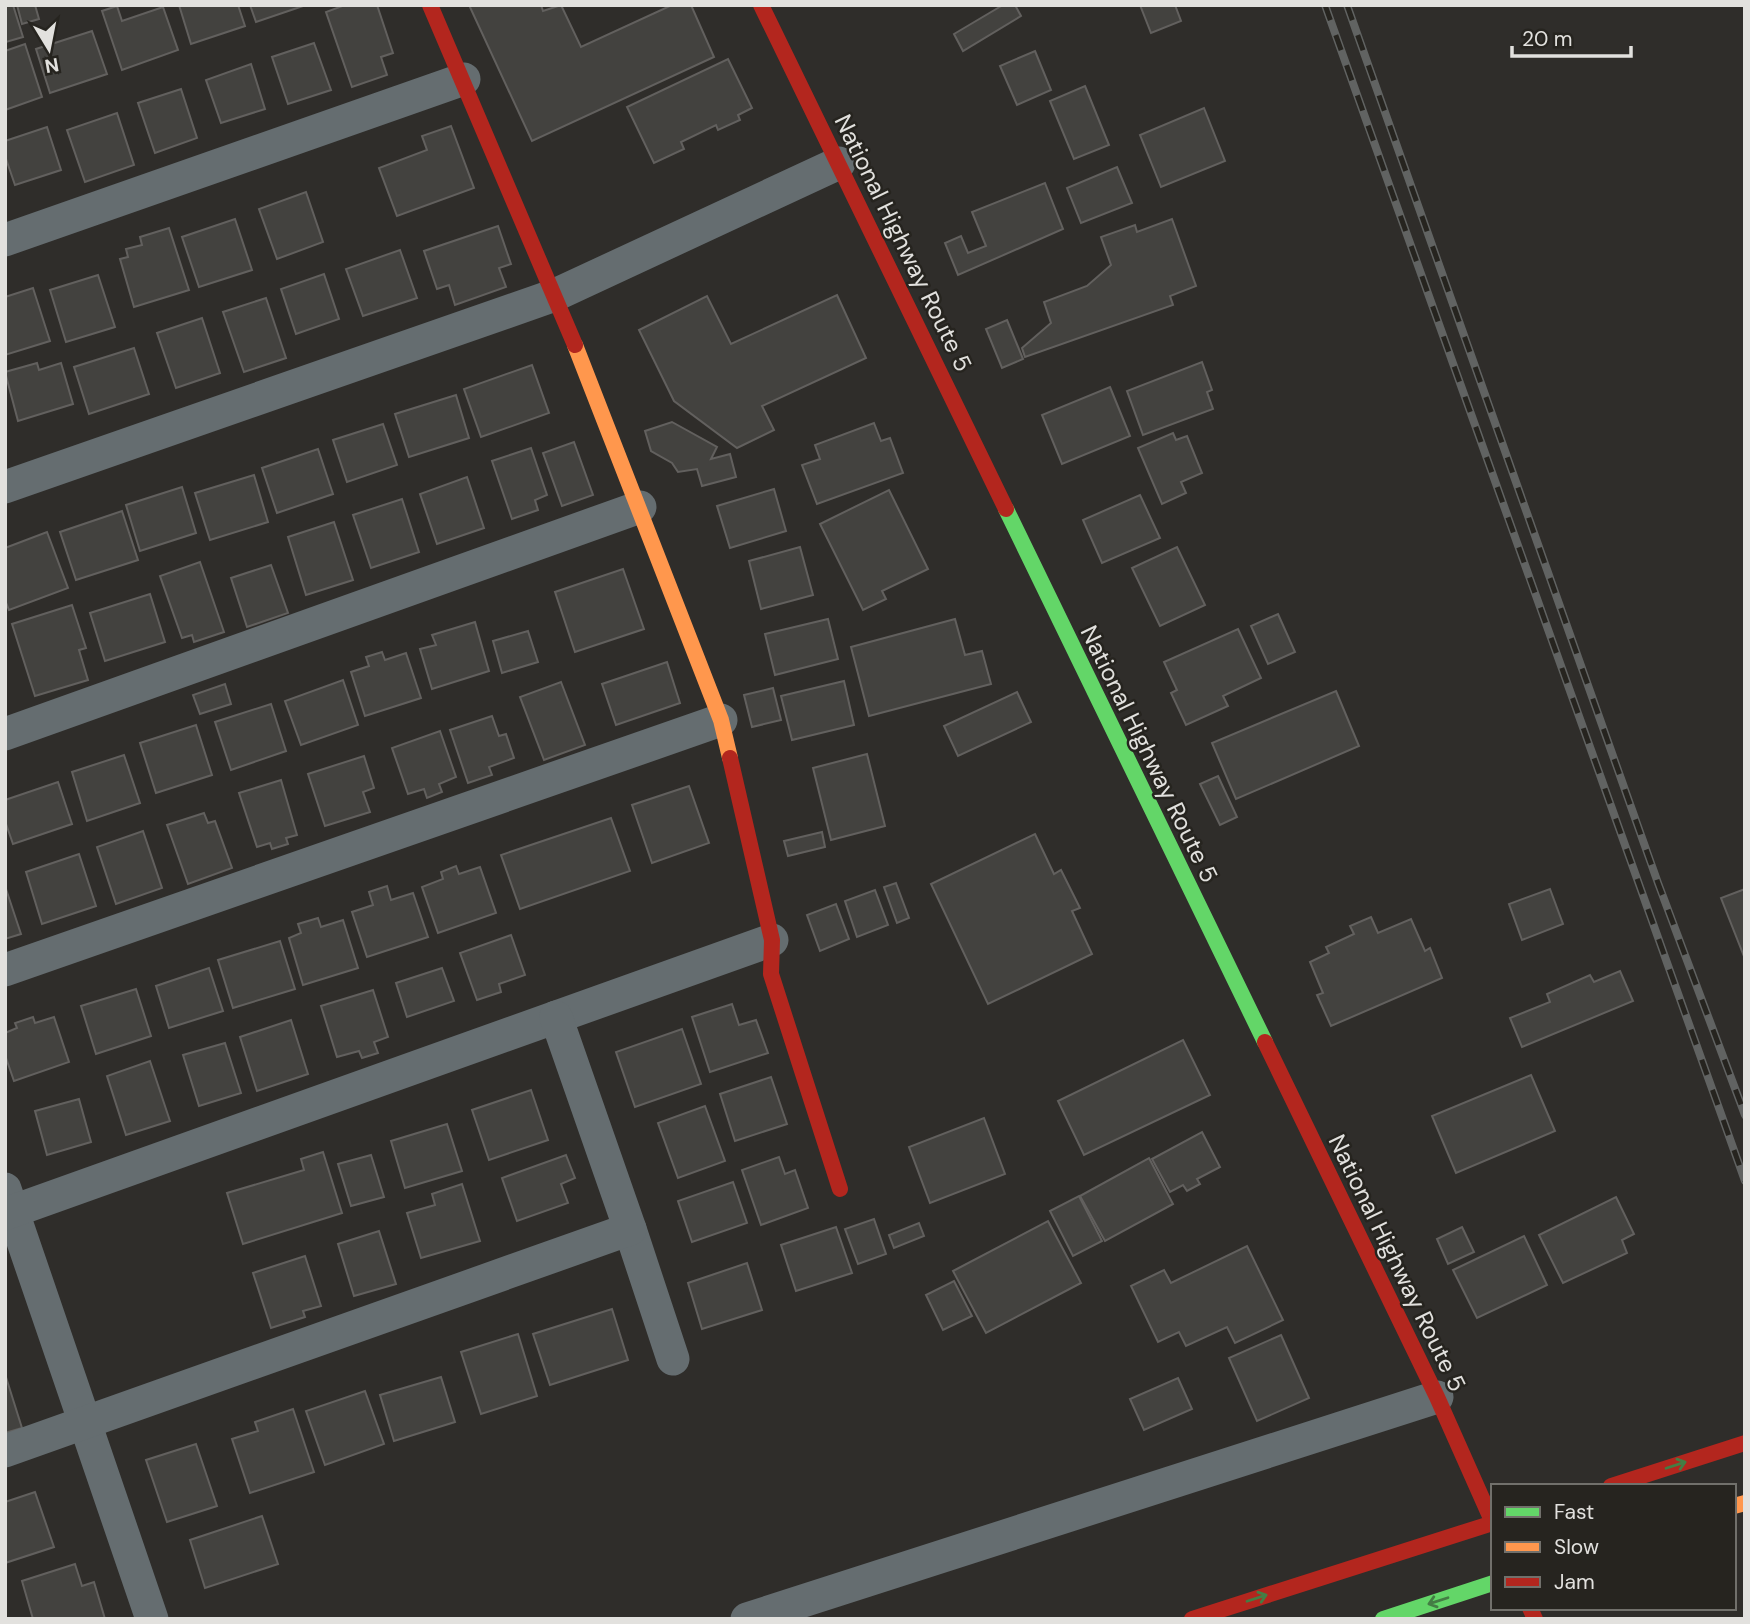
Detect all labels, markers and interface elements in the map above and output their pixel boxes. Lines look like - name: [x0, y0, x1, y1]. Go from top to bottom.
- north arrow: [14, 14, 84, 84]
- scale bar: [1512, 14, 1631, 58]
- text: 20 m: [1522, 25, 1573, 53]
- text: N: [43, 52, 61, 79]
- street label: National Highway Route 5: [828, 109, 979, 376]
- street label: National Highway Route 5: [1074, 620, 1225, 887]
- street label: National Highway Route 5: [1322, 1129, 1473, 1396]
- one-way arrow: [1665, 1458, 1687, 1471]
- legend: [1491, 1484, 1736, 1610]
- text: Fast: [1554, 1498, 1594, 1526]
- text: Slow: [1554, 1533, 1599, 1561]
- text: Jam: [1554, 1568, 1595, 1596]
- one-way arrow: [1245, 1591, 1267, 1603]
- one-way arrow: [1427, 1596, 1449, 1608]

